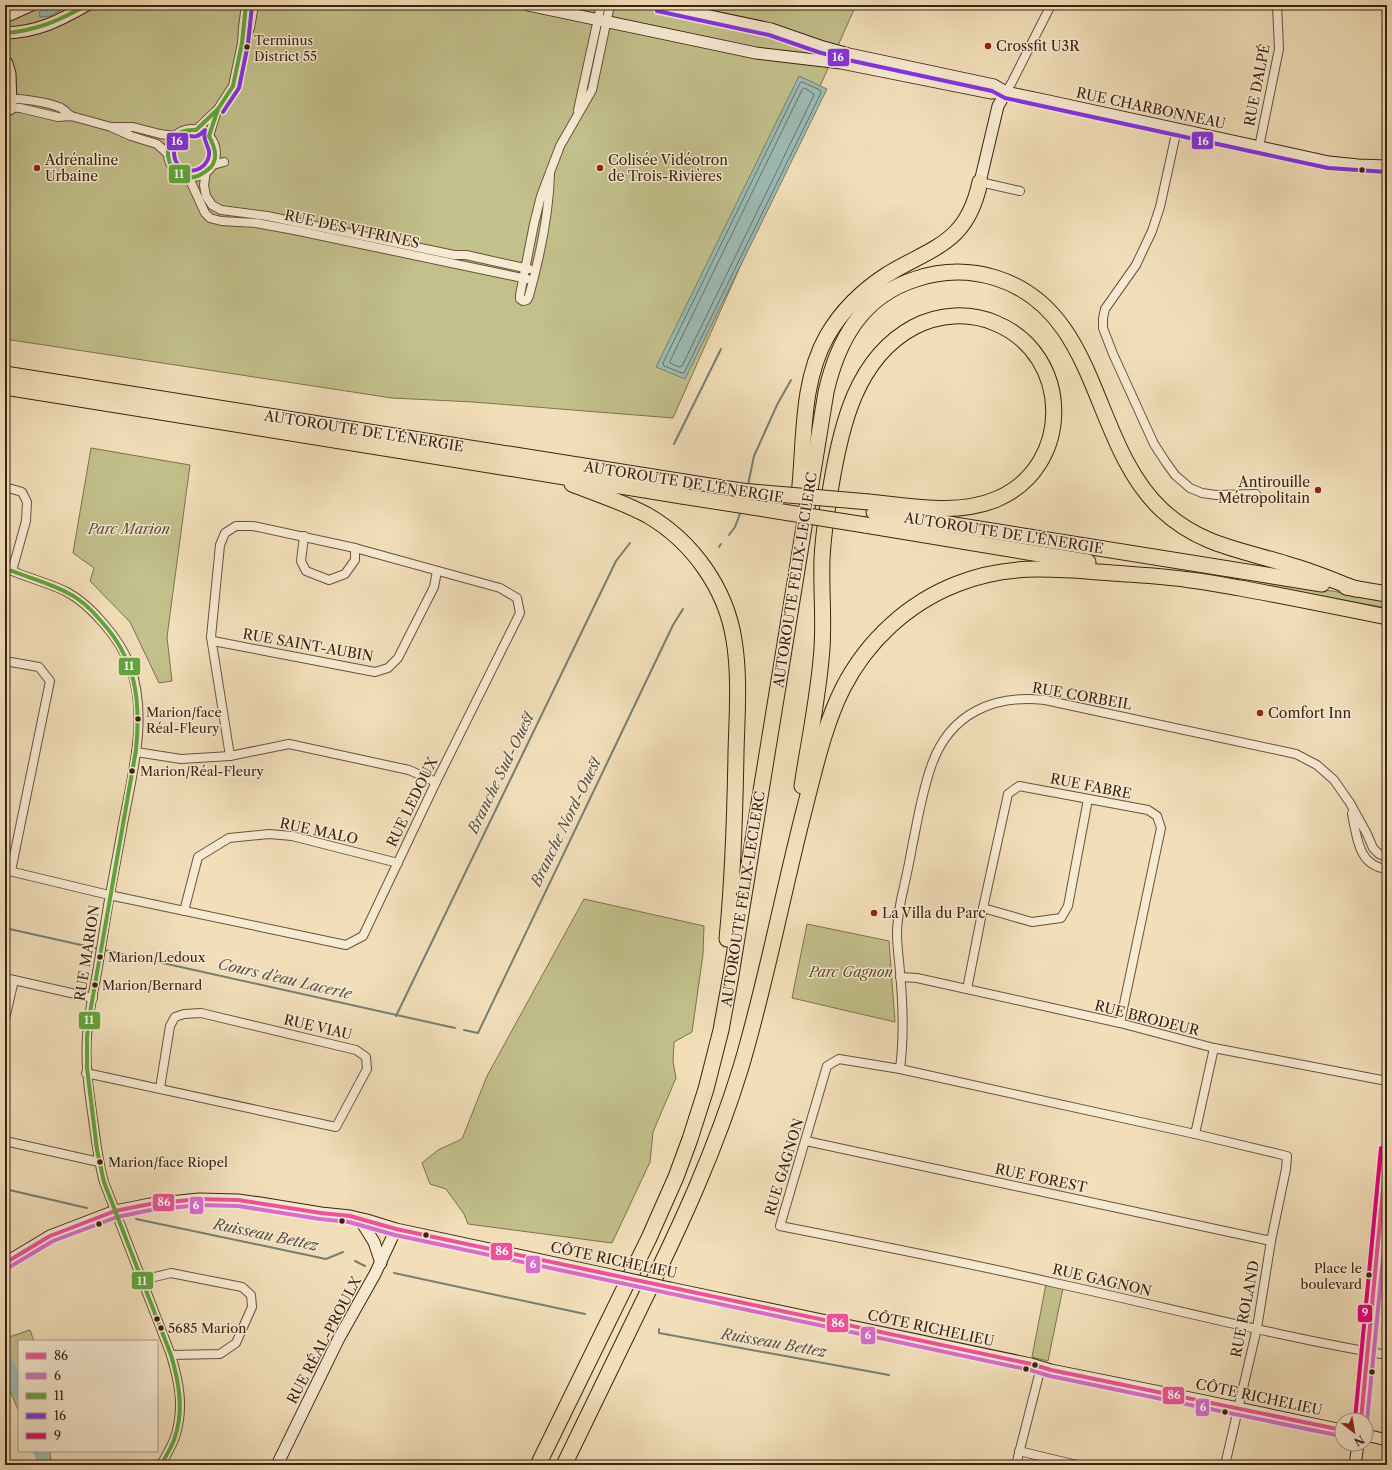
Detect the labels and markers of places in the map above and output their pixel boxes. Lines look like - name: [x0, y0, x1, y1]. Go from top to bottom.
- place label: Terminus District 55: [254, 32, 317, 64]
- place label: Crossfit U3R: [996, 37, 1080, 55]
- marker: Crossfit U3R: [983, 41, 993, 51]
- marker: Terminus District 55: [242, 42, 252, 52]
- place label: Adrénaline Urbaine: [44, 151, 119, 185]
- place label: Colisée Vidéotron de Trois-Rivières: [608, 151, 728, 185]
- marker: Adrénaline Urbaine: [32, 163, 42, 173]
- marker: Colisée Vidéotron de Trois-Rivières: [595, 163, 605, 173]
- unlabelled marker: [1357, 165, 1367, 175]
- place label: Antirouille Métropolitain: [1218, 473, 1310, 507]
- marker: Antirouille Métropolitain: [1313, 485, 1323, 495]
- place label: Marion/face Réal-Fleury: [146, 704, 222, 736]
- place label: Comfort Inn: [1268, 704, 1351, 722]
- marker: Comfort Inn: [1255, 708, 1265, 718]
- marker: Marion/face Réal-Fleury: [133, 714, 143, 724]
- place label: Marion/Réal-Fleury: [140, 763, 264, 779]
- marker: Marion/Réal-Fleury: [127, 766, 137, 776]
- place label: La Villa du Parc: [882, 904, 986, 922]
- marker: La Villa du Parc: [869, 908, 879, 918]
- place label: Marion/Ledoux: [108, 949, 206, 965]
- marker: Marion/Ledoux: [95, 952, 105, 962]
- place label: Marion/Bernard: [102, 977, 202, 993]
- marker: Marion/Bernard: [90, 980, 100, 990]
- place label: Marion/face Riopel: [108, 1154, 228, 1170]
- marker: Marion/face Riopel: [95, 1157, 105, 1167]
- unlabelled marker: [337, 1216, 347, 1226]
- unlabelled marker: [94, 1219, 104, 1229]
- unlabelled marker: [421, 1230, 431, 1240]
- place label: Place le boulevard: [1301, 1260, 1362, 1292]
- marker: Place le boulevard: [1364, 1270, 1374, 1280]
- unlabelled marker: [152, 1314, 162, 1324]
- place label: 5685 Marion: [168, 1320, 246, 1336]
- marker: 5685 Marion: [156, 1323, 166, 1333]
- unlabelled marker: [1030, 1360, 1040, 1370]
- unlabelled marker: [1021, 1364, 1031, 1374]
- unlabelled marker: [1367, 1367, 1377, 1377]
- unlabelled marker: [1220, 1407, 1230, 1417]

